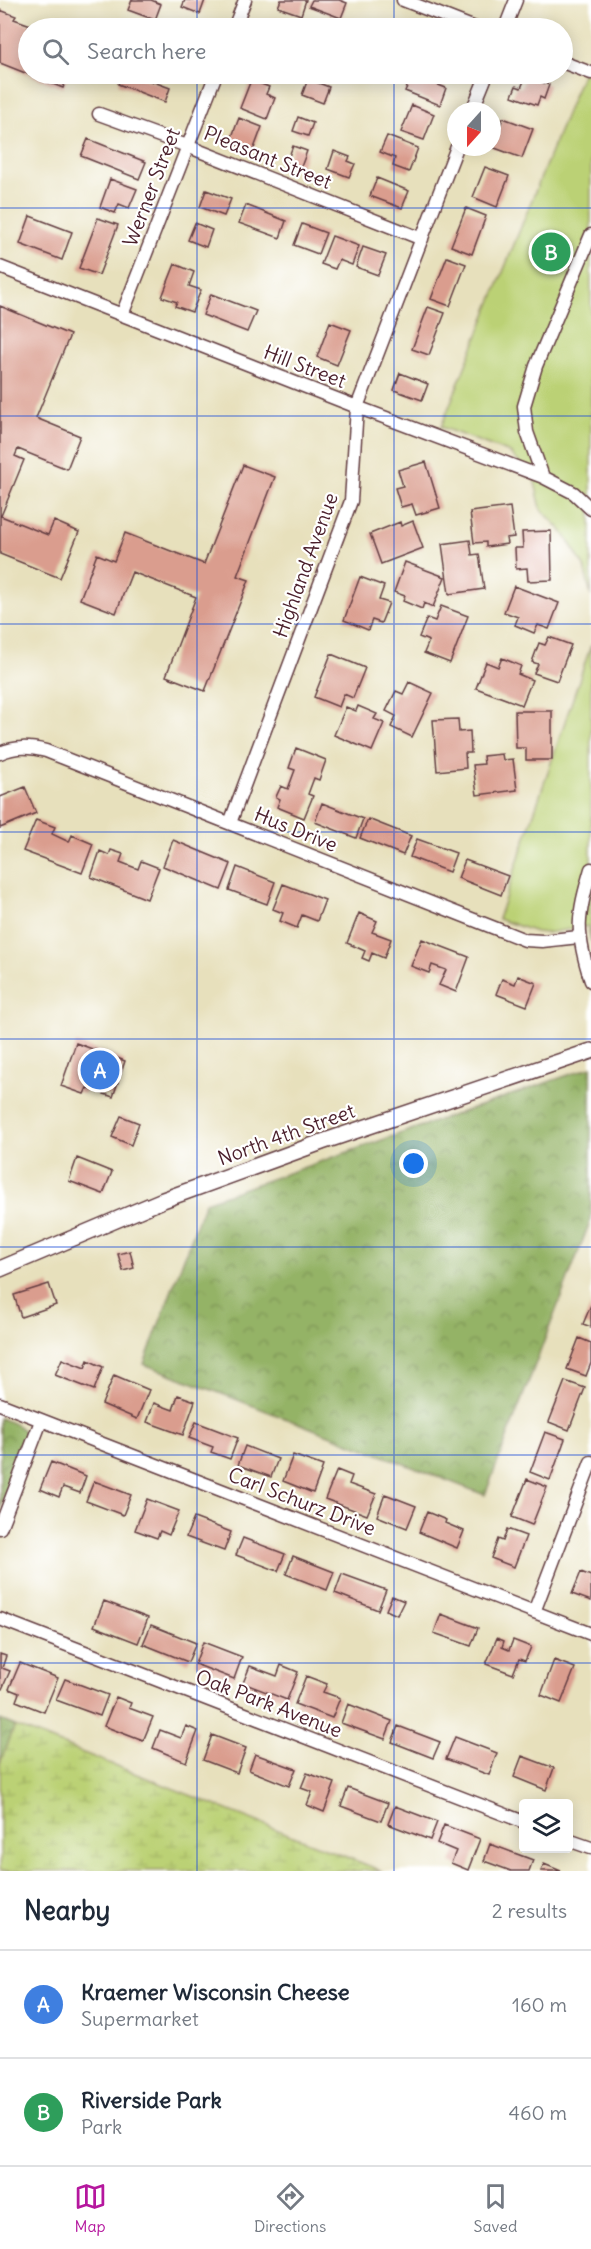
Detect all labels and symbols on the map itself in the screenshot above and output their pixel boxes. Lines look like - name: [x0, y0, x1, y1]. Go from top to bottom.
- north arrow: [447, 102, 501, 156]
- street label: Pleasant Street: [201, 120, 336, 194]
- street label: Werner Street: [117, 124, 185, 250]
- pin: B: [532, 230, 570, 274]
- street label: Hill Street: [260, 339, 350, 393]
- street label: Highland Avenue: [267, 489, 343, 641]
- street label: Hus Drive: [251, 801, 341, 857]
- pin: A: [80, 1048, 120, 1092]
- street label: North 4th Street: [214, 1098, 358, 1170]
- your location: [399, 1149, 428, 1178]
- street label: Carl Schurz Drive: [225, 1461, 379, 1541]
- street label: Oak Park Avenue: [192, 1664, 346, 1742]

